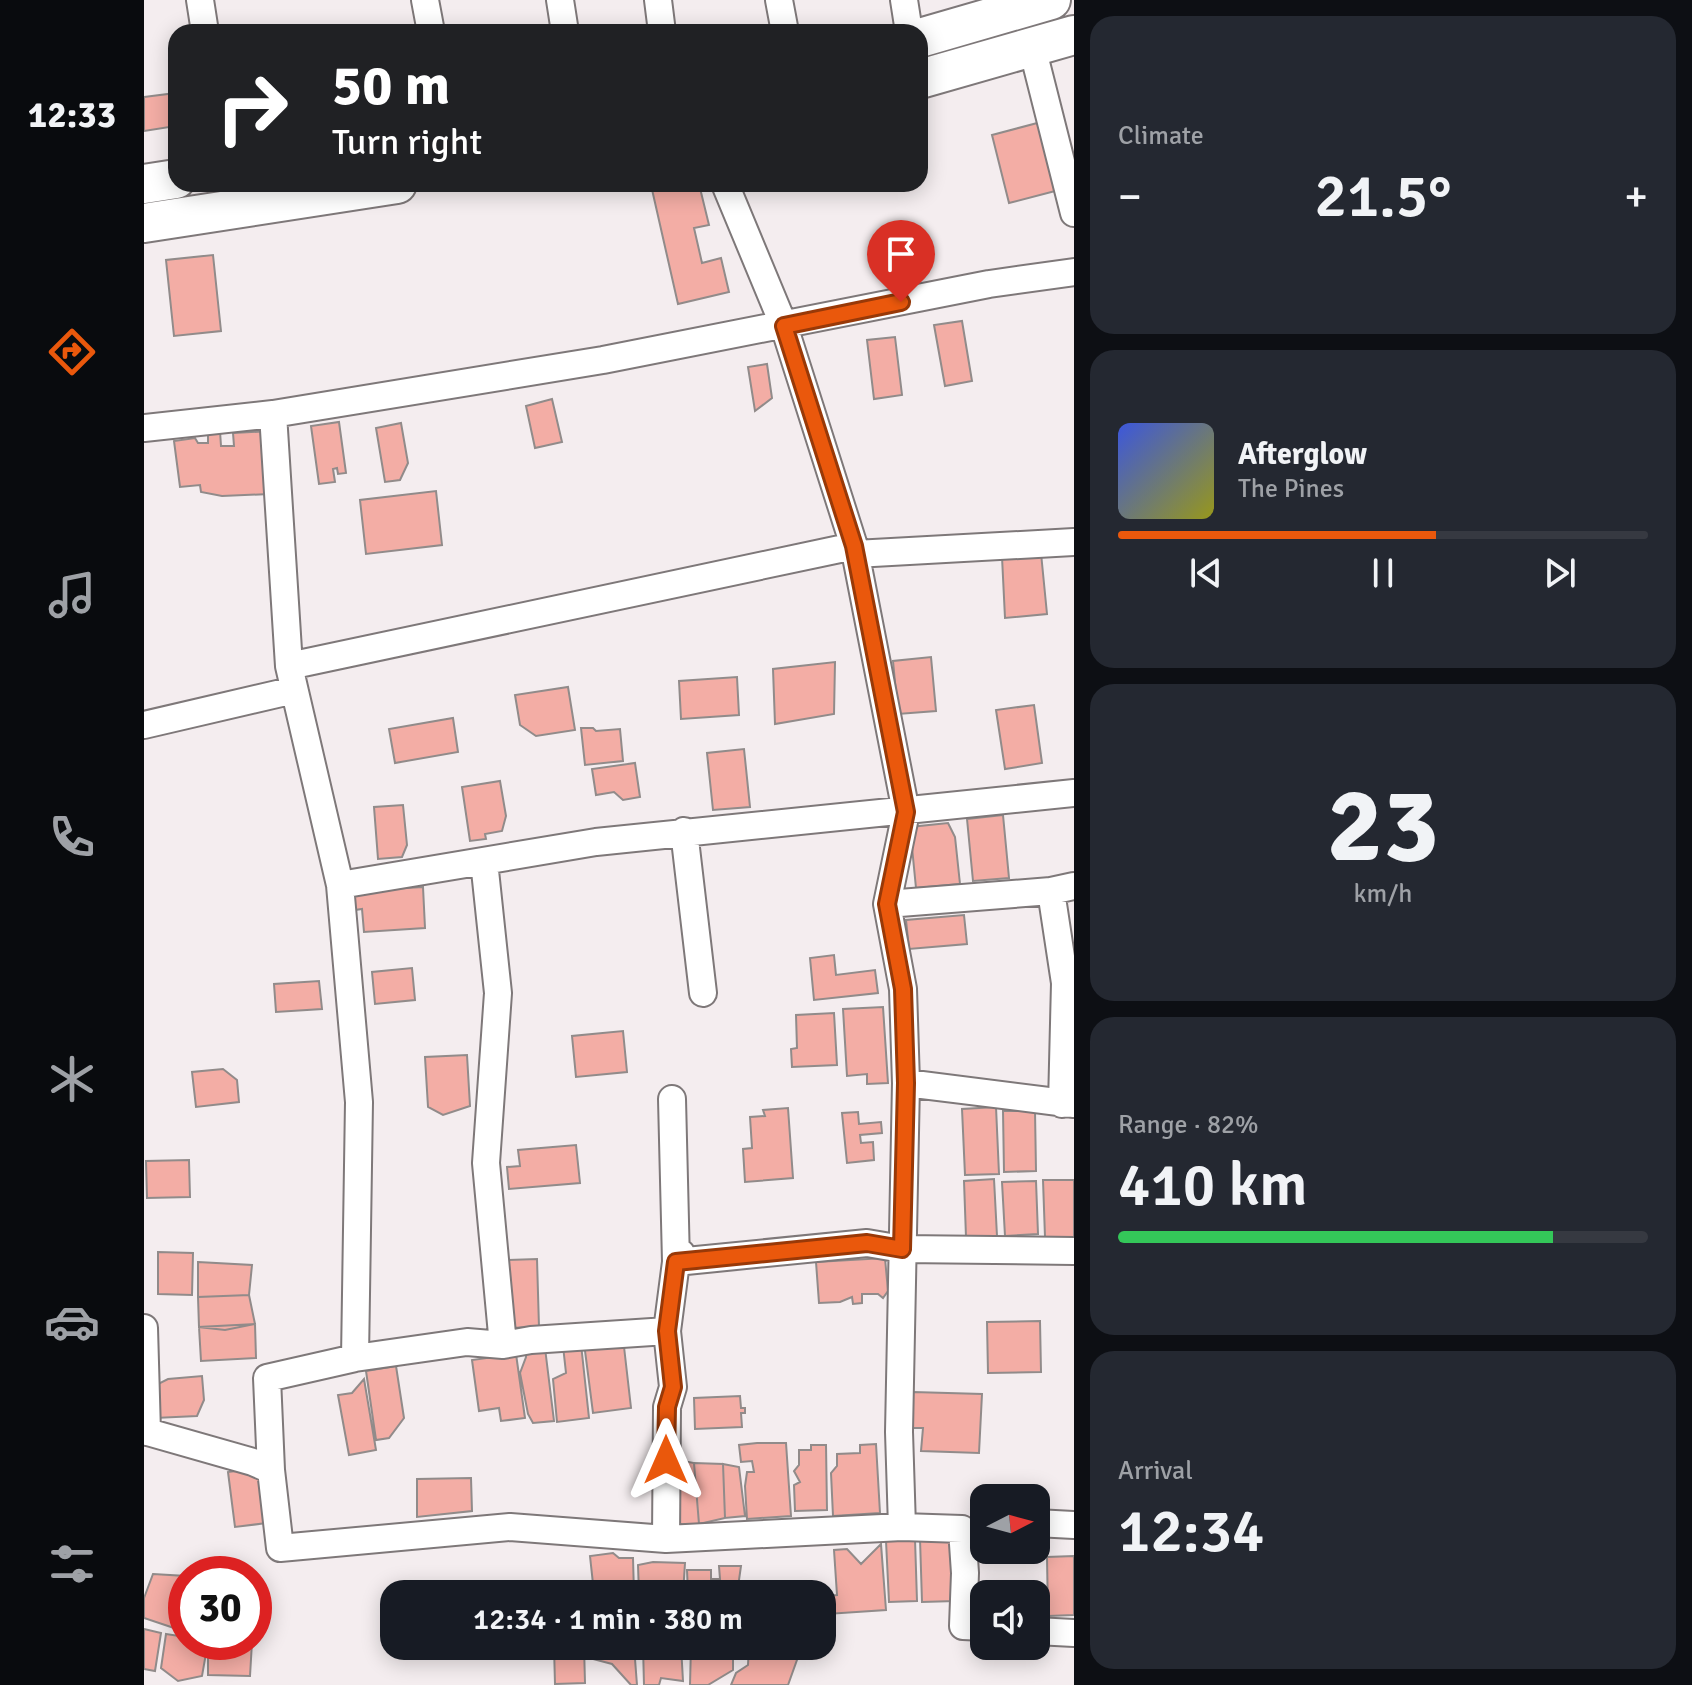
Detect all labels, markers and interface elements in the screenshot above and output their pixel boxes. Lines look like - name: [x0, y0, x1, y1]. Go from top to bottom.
- text: 50 m: [332, 51, 450, 120]
- icon: right: [200, 56, 304, 160]
- text: 12:33: [28, 93, 116, 138]
- text: Turn right: [332, 120, 482, 165]
- text: Climate: [1118, 120, 1204, 152]
- text: 21.5°: [1315, 160, 1451, 234]
- text: −: [1118, 170, 1142, 224]
- text: +: [1624, 170, 1648, 224]
- pin: [867, 220, 935, 302]
- icon: arrive: [879, 232, 923, 276]
- icon: directions: [44, 324, 100, 380]
- text: Afterglow: [1238, 436, 1367, 473]
- text: The Pines: [1238, 473, 1344, 505]
- icon: previous: [1184, 551, 1228, 595]
- icon: pause: [1361, 551, 1405, 595]
- icon: next: [1538, 551, 1582, 595]
- icon: music: [44, 567, 100, 623]
- text: 23: [1327, 762, 1439, 890]
- icon: phone: [44, 809, 100, 865]
- text: km/h: [1354, 878, 1412, 910]
- icon: climate: [44, 1051, 100, 1107]
- text: Range · 82%: [1118, 1109, 1259, 1141]
- text: 410 km: [1118, 1149, 1307, 1223]
- icon: car: [44, 1294, 100, 1350]
- position arrow: [624, 1418, 708, 1502]
- text: Arrival: [1118, 1455, 1193, 1487]
- north arrow: [970, 1484, 1050, 1564]
- map controls: [970, 1484, 1050, 1660]
- text: 12:34: [1118, 1495, 1265, 1569]
- icon: filters: [44, 1536, 100, 1592]
- speed limit sign: 30: [168, 1556, 272, 1660]
- button: sound: [970, 1580, 1050, 1660]
- text: 12:34 · 1 min · 380 m: [473, 1601, 743, 1638]

